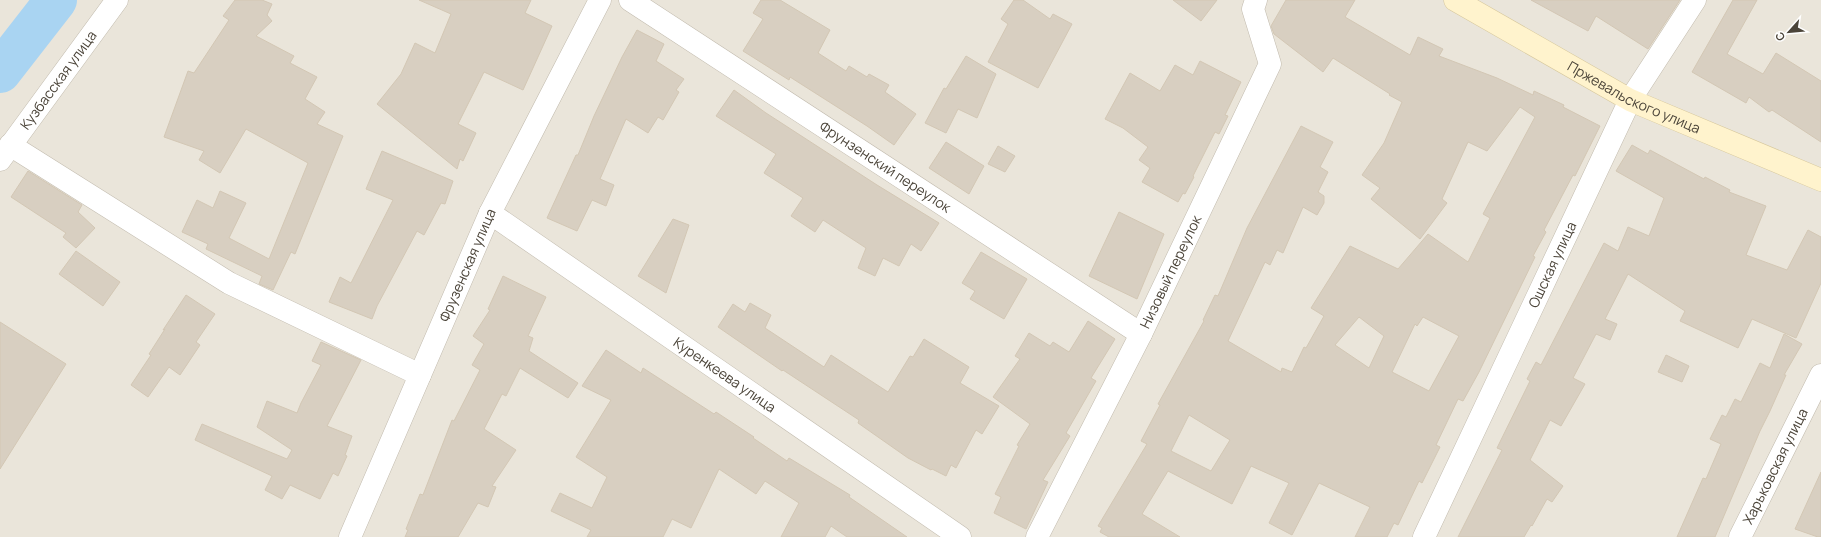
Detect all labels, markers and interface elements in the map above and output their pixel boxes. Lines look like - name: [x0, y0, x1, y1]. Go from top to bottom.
- north arrow: [1769, 12, 1809, 52]
- street label: Кузбасская улица: [15, 26, 101, 133]
- text: С: [1771, 30, 1788, 44]
- street label: Пржевальского улица: [1564, 56, 1704, 137]
- street label: Фрунзенский переулок: [816, 116, 956, 217]
- street label: Фрузенская улица: [434, 206, 500, 325]
- street label: Низовый переулок: [1135, 211, 1206, 331]
- street label: Ошская улица: [1523, 218, 1580, 311]
- street label: Куренкеева улица: [670, 332, 780, 416]
- street label: Харьковская улица: [1738, 405, 1812, 527]

